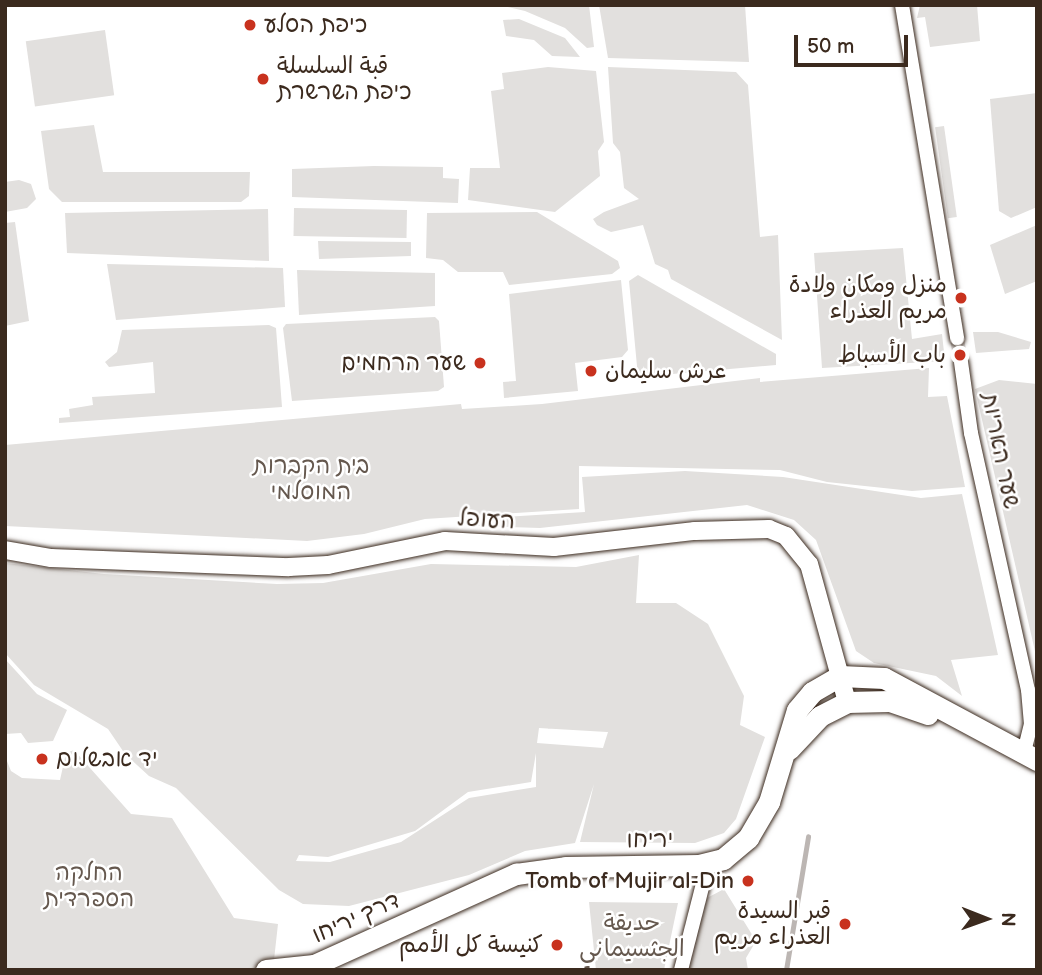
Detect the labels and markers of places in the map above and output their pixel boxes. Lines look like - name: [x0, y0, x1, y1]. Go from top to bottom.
- place label: כיפת הסלע: [264, 11, 367, 39]
- marker: כיפת הסלע: [242, 17, 258, 33]
- place label: قبة السلسلة כיפת השרשרת: [277, 52, 412, 106]
- marker: قبة السلسلة כיפת השרשרת: [255, 71, 271, 87]
- place label: منزل ومكان ولادة مريم العذراء: [789, 271, 947, 325]
- marker: منزل ومكان ولادة مريم العذراء: [953, 290, 969, 306]
- place label: باب الأسباط: [838, 341, 946, 369]
- marker: باب الأسباط: [952, 347, 968, 363]
- place label: שער הרחמים: [341, 349, 466, 377]
- marker: שער הרחמים: [472, 355, 488, 371]
- place label: عرش سليمان: [605, 357, 726, 385]
- marker: عرش سليمان: [583, 363, 599, 379]
- place label: יד אבשלום: [56, 745, 158, 773]
- marker: יד אבשלום: [34, 751, 50, 767]
- place label: Tomb of Mujir al-Din: [525, 867, 734, 895]
- marker: Tomb of Mujir al-Din: [740, 873, 756, 889]
- place label: قبر السيدة العذراء مريم: [714, 897, 831, 951]
- marker: قبر السيدة العذراء مريم: [837, 916, 853, 932]
- place label: كنيسة كل الأمم: [399, 931, 543, 959]
- marker: كنيسة كل الأمم: [549, 937, 565, 953]

